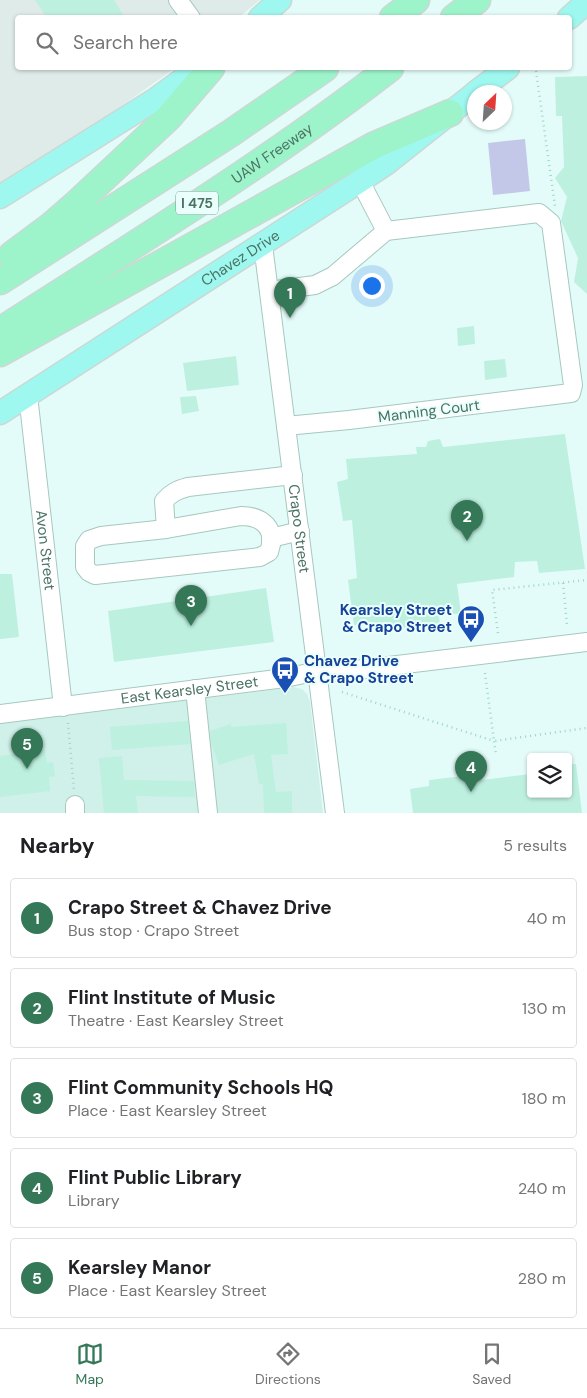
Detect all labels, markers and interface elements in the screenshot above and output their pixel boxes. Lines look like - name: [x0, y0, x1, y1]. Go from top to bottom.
- search box: [15, 15, 572, 70]
- icon: search: [33, 29, 61, 57]
- text: Search here: [73, 30, 178, 55]
- north arrow: [467, 85, 512, 130]
- street label: UAW Freeway: [228, 118, 317, 188]
- road number: I 475: [176, 192, 218, 214]
- street label: Chavez Drive: [197, 225, 284, 291]
- your location: [359, 273, 385, 299]
- pin: 1: [274, 277, 306, 318]
- street label: Manning Court: [377, 395, 481, 427]
- street label: Crapo Street: [283, 483, 315, 574]
- pin: 2: [451, 500, 483, 541]
- street label: Avon Street: [31, 509, 60, 591]
- pin: 3: [175, 585, 207, 626]
- place label: Kearsley Street & Crapo Street: [340, 600, 452, 637]
- bus stop icon: Kearsley Street & Crapo Street: [456, 604, 486, 643]
- place label: Chavez Drive & Crapo Street: [304, 651, 414, 688]
- bus stop icon: Chavez Drive & Crapo Street: [270, 655, 300, 694]
- street label: East Kearsley Street: [120, 671, 259, 709]
- pin: 5: [11, 728, 43, 769]
- pin: 4: [455, 751, 487, 792]
- map controls: [527, 753, 572, 798]
- button: layers: [527, 753, 572, 798]
- text: Nearby: [20, 832, 94, 860]
- text: 5 results: [503, 835, 567, 856]
- text: Crapo Street & Chavez Drive: [68, 895, 332, 920]
- text: 1: [34, 908, 40, 929]
- text: 40 m: [527, 908, 566, 929]
- text: Bus stop · Crapo Street: [68, 920, 239, 941]
- text: Flint Institute of Music: [68, 985, 276, 1010]
- text: 2: [32, 998, 42, 1019]
- text: 130 m: [522, 998, 566, 1019]
- text: Theatre · East Kearsley Street: [68, 1010, 284, 1031]
- text: Flint Community Schools HQ: [68, 1075, 333, 1100]
- text: 3: [32, 1088, 42, 1109]
- text: 180 m: [522, 1088, 566, 1109]
- text: Place · East Kearsley Street: [68, 1100, 267, 1121]
- text: Flint Public Library: [68, 1165, 242, 1190]
- text: 4: [32, 1178, 42, 1199]
- text: 240 m: [518, 1178, 566, 1199]
- text: Library: [68, 1190, 120, 1211]
- text: Kearsley Manor: [68, 1255, 211, 1280]
- text: 5: [32, 1268, 42, 1289]
- text: 280 m: [518, 1268, 566, 1289]
- text: Place · East Kearsley Street: [68, 1280, 267, 1301]
- tab: Map: [76, 1340, 104, 1388]
- tab: Directions: [255, 1340, 321, 1388]
- tab: Saved: [472, 1340, 511, 1388]

